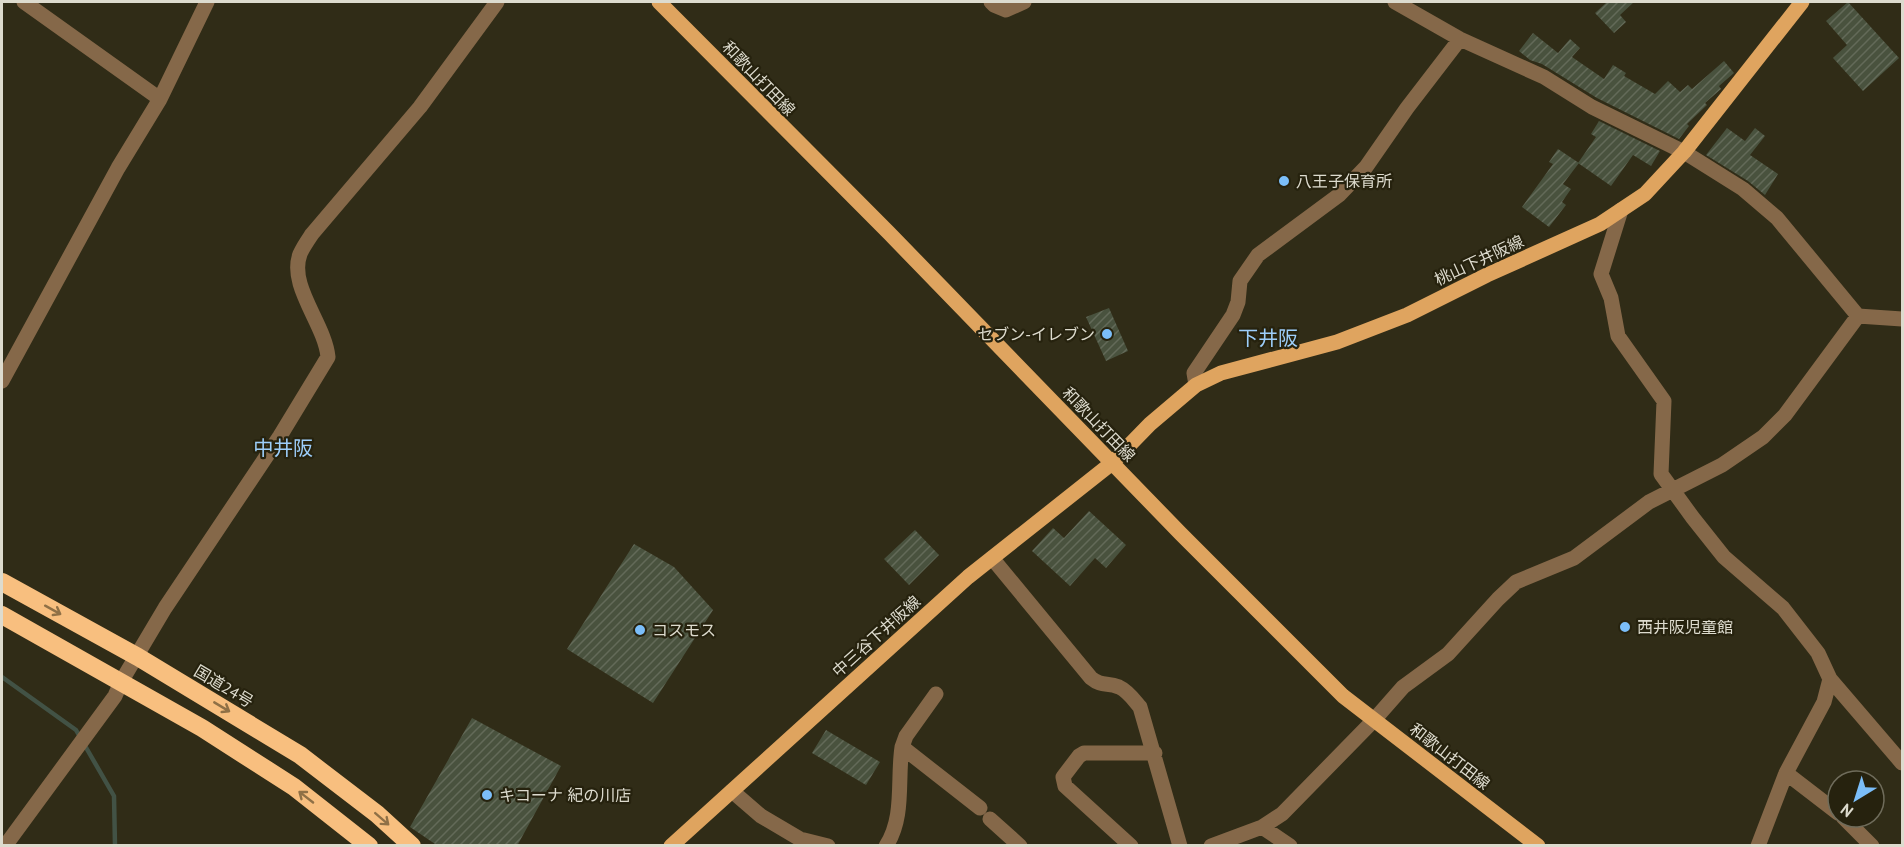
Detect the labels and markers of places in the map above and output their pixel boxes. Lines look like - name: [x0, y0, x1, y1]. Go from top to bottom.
- place label: 八王子保育所: [1296, 171, 1392, 191]
- marker: 八王子保育所: [1277, 174, 1291, 188]
- place label: セブン-イレブン: [977, 324, 1095, 344]
- marker: セブン-イレブン: [1100, 327, 1114, 341]
- place label: 西井阪児童館: [1637, 617, 1733, 637]
- place label: コスモス: [652, 620, 716, 640]
- marker: 西井阪児童館: [1618, 620, 1632, 634]
- marker: コスモス: [633, 623, 647, 637]
- place label: キコーナ 紀の川店: [499, 785, 631, 805]
- marker: キコーナ 紀の川店: [480, 788, 494, 802]

